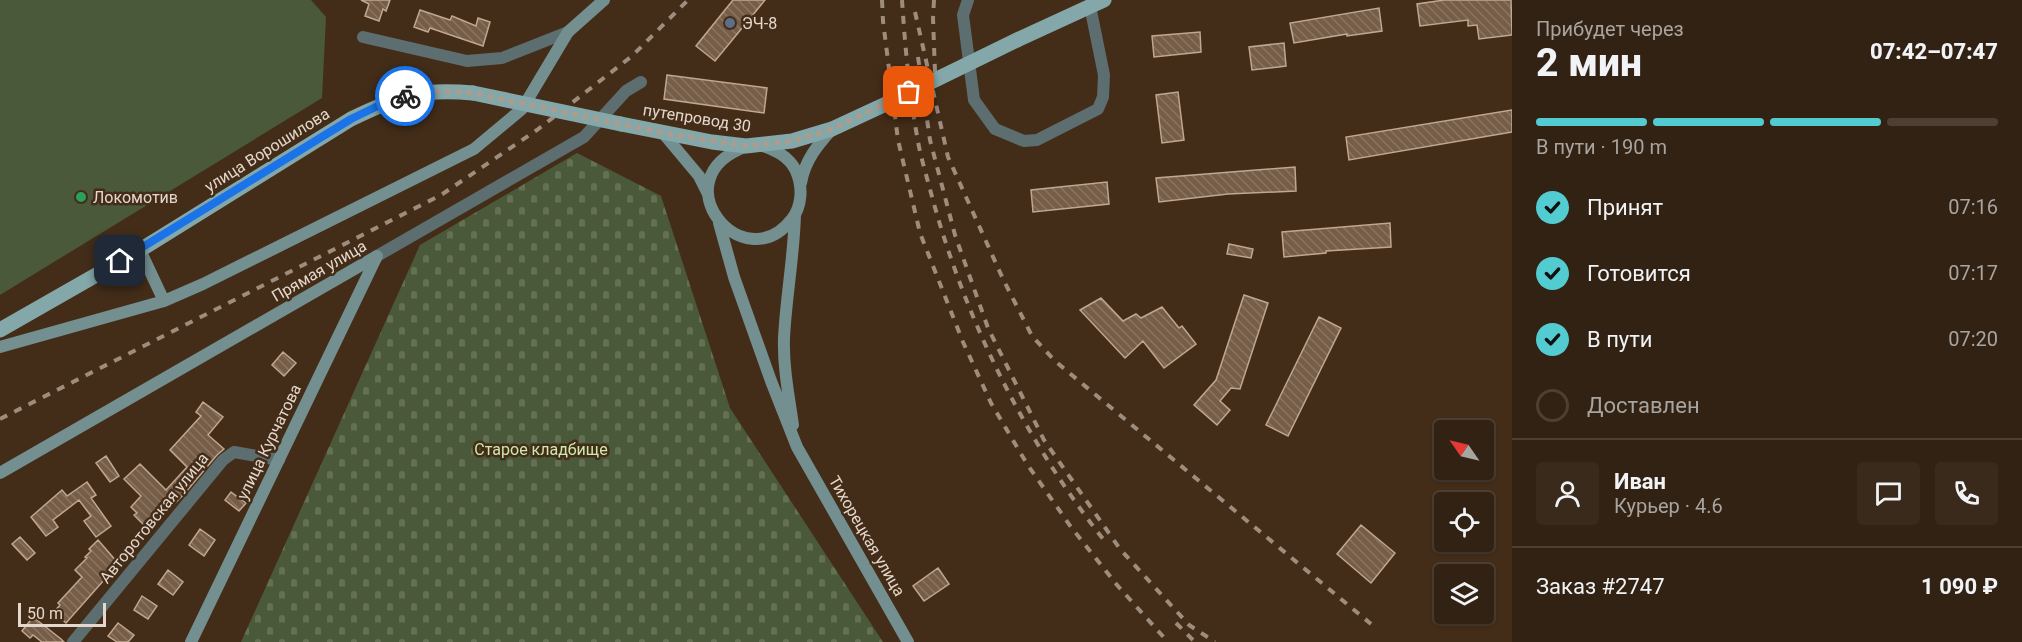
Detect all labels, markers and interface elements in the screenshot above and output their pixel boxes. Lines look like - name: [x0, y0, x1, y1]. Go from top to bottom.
- place label: ЭЧ-8: [742, 14, 777, 33]
- marker: ЭЧ-8: [723, 16, 737, 30]
- text: Прибудет через: [1536, 17, 1684, 41]
- text: 07:42–07:47: [1870, 39, 1998, 64]
- text: 2 мин: [1536, 40, 1642, 86]
- courier: [375, 66, 435, 126]
- pin: [883, 66, 934, 117]
- icon: bag: [892, 75, 925, 108]
- icon: bike: [389, 80, 422, 113]
- street label: путепровод 30: [642, 100, 752, 136]
- street label: улица Ворошилова: [201, 104, 333, 196]
- text: В пути · 190 m: [1536, 135, 1667, 159]
- place label: Локомотив: [93, 188, 178, 207]
- marker: Локомотив: [74, 190, 88, 204]
- icon: check: [1536, 191, 1569, 224]
- text: Принят: [1587, 195, 1663, 220]
- text: 07:16: [1948, 195, 1998, 219]
- pin: [94, 235, 145, 286]
- street label: Прямая улица: [268, 236, 370, 306]
- icon: home: [103, 244, 136, 277]
- icon: check: [1536, 257, 1569, 290]
- text: Готовится: [1587, 261, 1691, 286]
- text: 07:17: [1948, 261, 1998, 285]
- icon: check: [1536, 323, 1569, 356]
- text: В пути: [1587, 327, 1653, 352]
- text: 07:20: [1948, 327, 1998, 351]
- street label: улица Курчатова: [233, 381, 305, 503]
- text: Доставлен: [1587, 393, 1700, 418]
- north arrow: [1434, 420, 1494, 480]
- map controls: [1434, 420, 1494, 624]
- park label: Старое кладбище: [474, 440, 608, 459]
- street label: Авторотовская улица: [96, 449, 212, 587]
- button: person: [1536, 462, 1599, 525]
- button: chat: [1857, 462, 1920, 525]
- button: phone: [1935, 462, 1998, 525]
- text: Иван: [1614, 469, 1666, 494]
- street label: Тихорецкая улица: [825, 472, 909, 600]
- button: locate: [1434, 492, 1494, 552]
- text: Курьер · 4.6: [1614, 494, 1723, 518]
- button: layers: [1434, 564, 1494, 624]
- text: Заказ #2747: [1536, 574, 1665, 599]
- text: 1 090 ₽: [1921, 574, 1998, 599]
- scale bar: [18, 600, 106, 628]
- text: 50 m: [27, 604, 63, 623]

